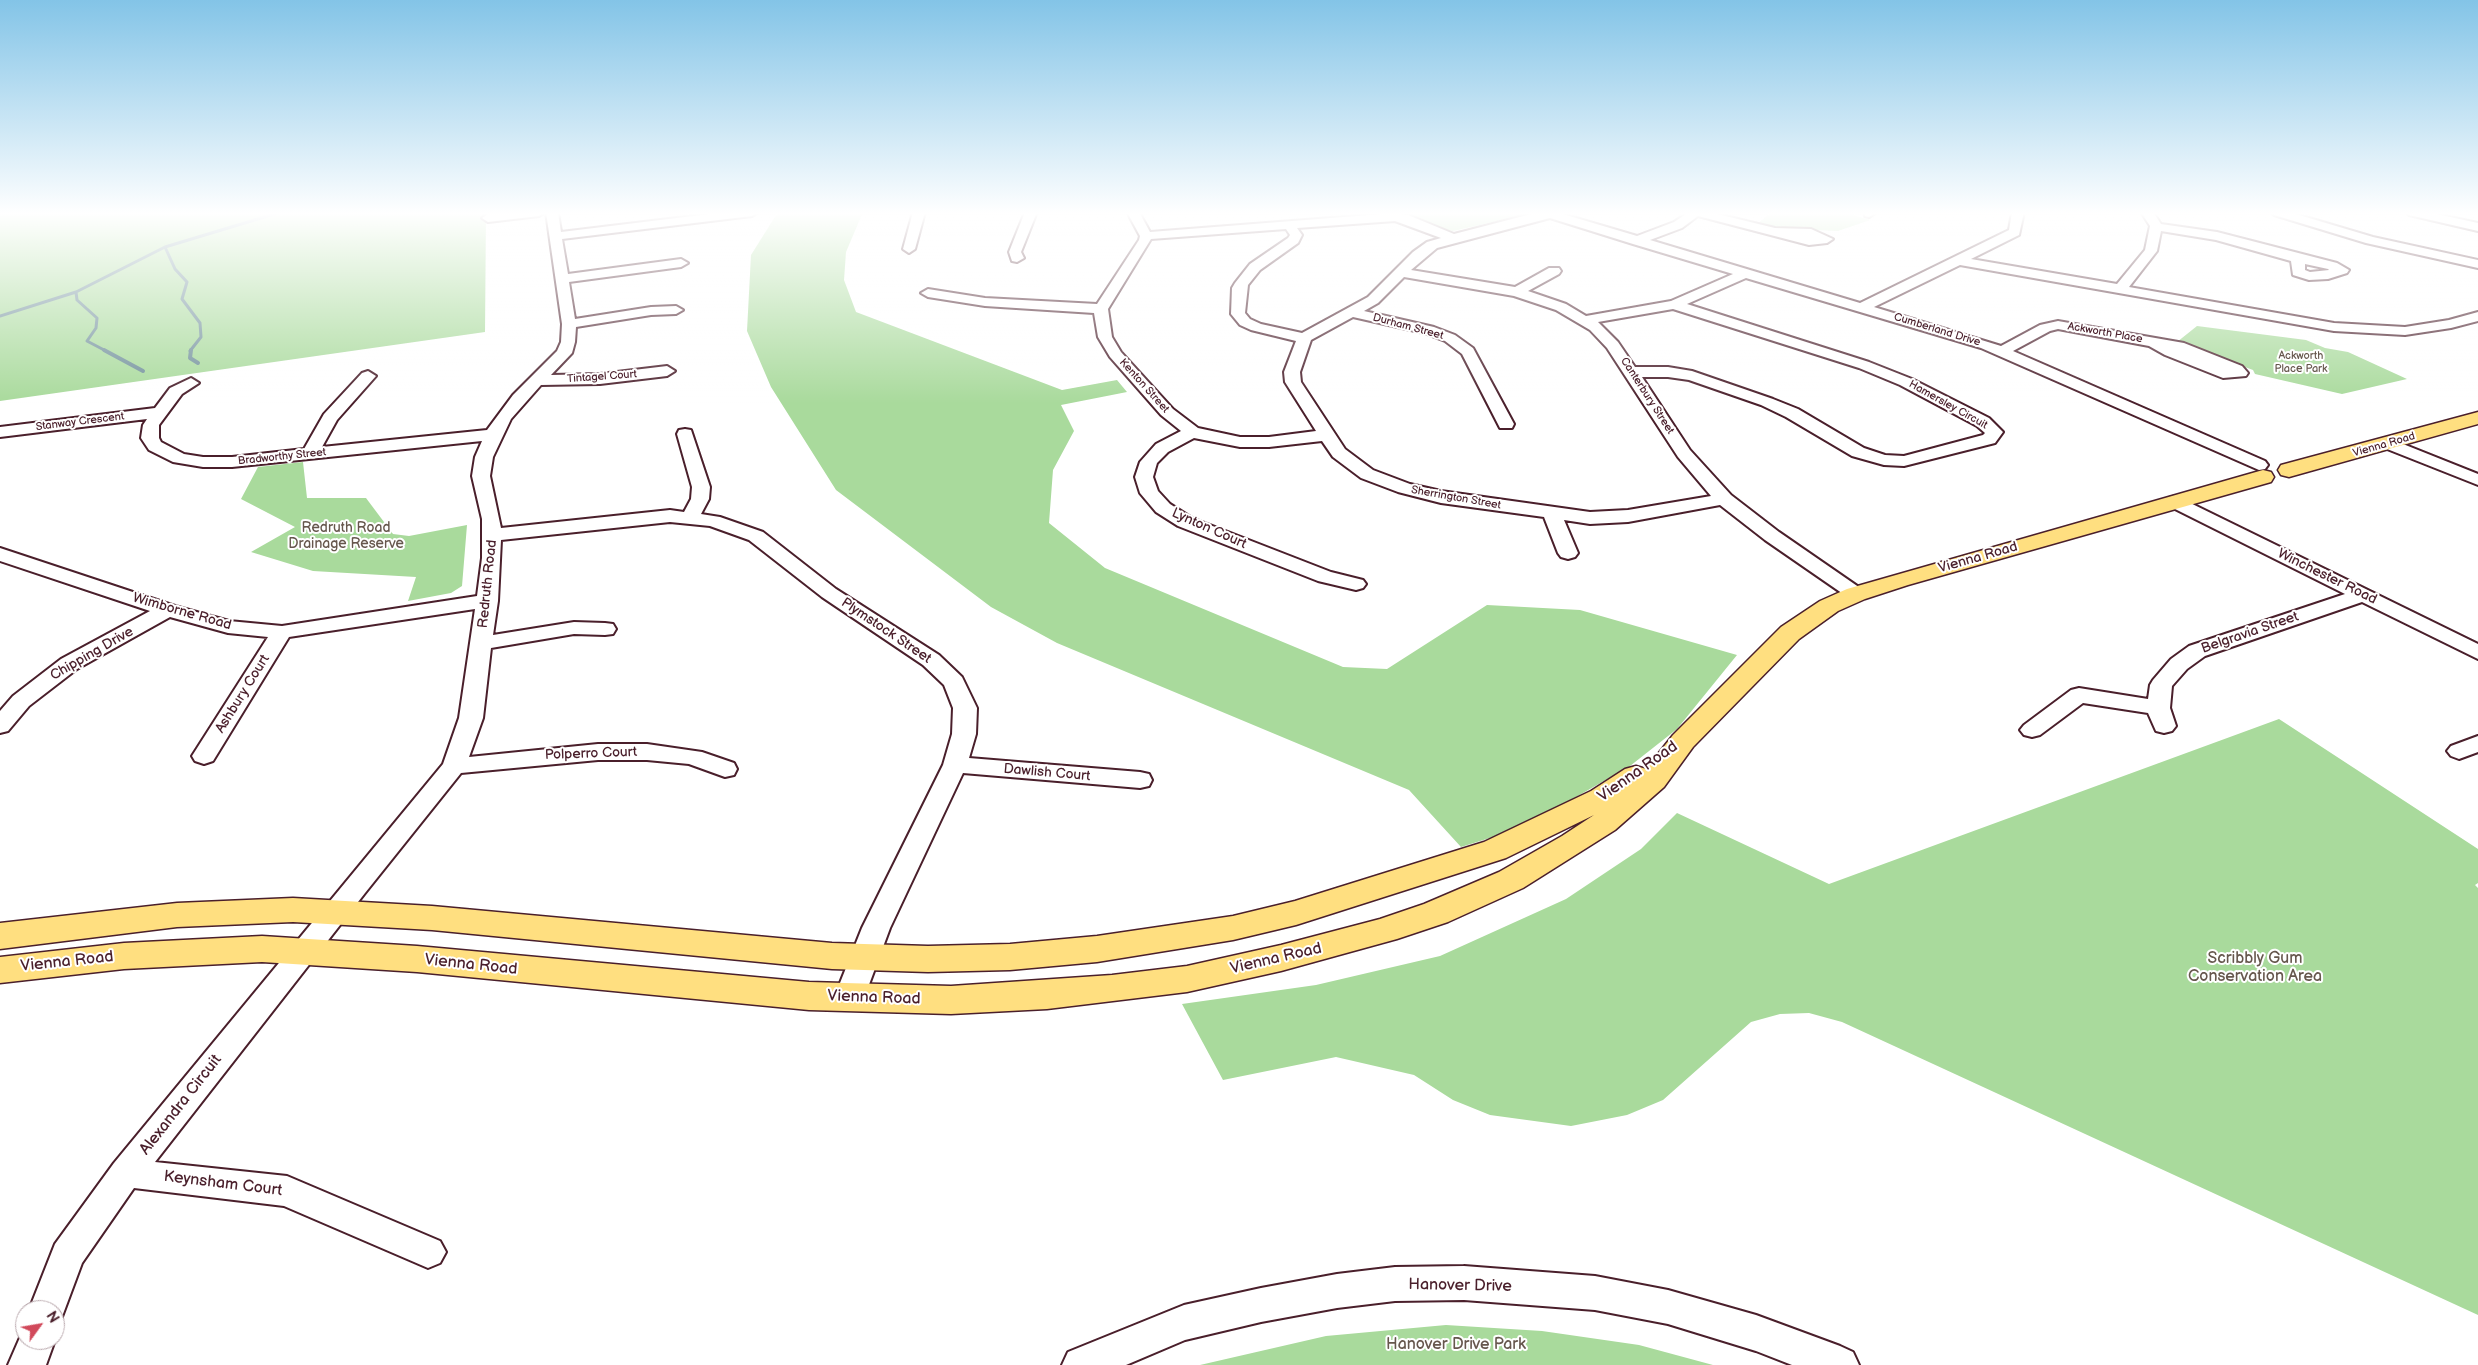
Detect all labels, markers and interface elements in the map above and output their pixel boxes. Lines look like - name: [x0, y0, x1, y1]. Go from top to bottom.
- street label: Durham Street: [1371, 311, 1445, 343]
- street label: Cumberland Drive: [1892, 311, 1982, 349]
- street label: Ackworth Place: [2067, 320, 2143, 346]
- park label: Ackworth Place Park: [2275, 349, 2327, 375]
- street label: Canterbury Street: [1617, 355, 1677, 437]
- street label: Kenton Street: [1116, 356, 1172, 416]
- street label: Tintagel Court: [567, 368, 637, 386]
- street label: Hamersley Circuit: [1906, 378, 1990, 432]
- street label: Stanway Crescent: [35, 410, 125, 434]
- street label: Vienna Road: [2351, 430, 2417, 460]
- street label: Bradworthy Street: [237, 446, 327, 468]
- street label: Sherrington Street: [1410, 484, 1502, 512]
- street label: Lynton Court: [1169, 505, 1249, 553]
- park label: Redruth Road Drainage Reserve: [288, 520, 404, 552]
- street label: Redruth Road: [475, 539, 501, 629]
- street label: Vienna Road: [1936, 539, 2020, 577]
- street label: Winchester Road: [2275, 546, 2379, 608]
- street label: Wimborne Road: [131, 590, 233, 634]
- street label: Plymstock Street: [838, 595, 934, 667]
- street label: Belgravia Street: [2199, 608, 2301, 658]
- street label: Chipping Drive: [47, 623, 137, 685]
- street label: Ashbury Court: [212, 652, 274, 736]
- street label: Vienna Road: [1594, 737, 1682, 807]
- street label: Polperro Court: [545, 744, 637, 764]
- street label: Dawlish Court: [1003, 761, 1091, 785]
- street label: Vienna Road: [1228, 939, 1324, 979]
- street label: Vienna Road: [20, 948, 114, 976]
- park label: Scribbly Gum Conservation Area: [2188, 949, 2322, 987]
- street label: Vienna Road: [424, 951, 518, 979]
- street label: Vienna Road: [827, 987, 921, 1009]
- street label: Alexandra Circuit: [136, 1051, 226, 1159]
- street label: Keynsham Court: [163, 1167, 283, 1201]
- street label: Hanover Drive: [1408, 1275, 1512, 1297]
- north arrow: [15, 1300, 65, 1350]
- text: N: [42, 1308, 62, 1326]
- park label: Hanover Drive Park: [1386, 1335, 1526, 1355]

